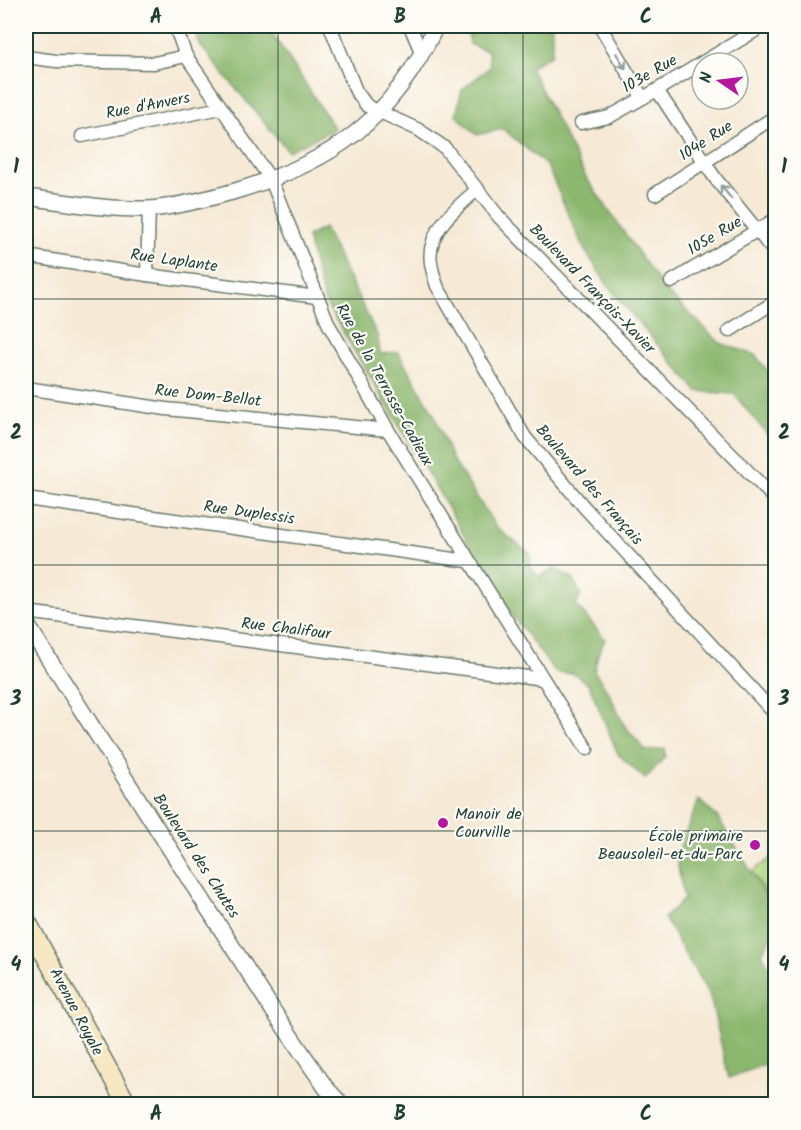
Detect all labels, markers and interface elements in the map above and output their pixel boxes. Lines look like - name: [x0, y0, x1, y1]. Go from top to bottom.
- text: A: [150, 2, 162, 34]
- text: B: [394, 2, 406, 34]
- text: C: [640, 2, 652, 34]
- street label: 103e Rue: [618, 48, 682, 100]
- north arrow: [690, 51, 750, 111]
- one-way arrow: [615, 52, 627, 69]
- text: N: [694, 70, 720, 86]
- street label: Rue d'Anvers: [104, 86, 192, 126]
- street label: 104e Rue: [674, 114, 738, 168]
- text: 1: [13, 152, 19, 184]
- text: 1: [781, 152, 787, 184]
- one-way arrow: [719, 185, 733, 200]
- street label: 105e Rue: [683, 210, 747, 262]
- street label: Boulevard François-Xavier: [523, 218, 662, 361]
- street label: Rue Laplante: [129, 243, 219, 279]
- street label: Rue de la Terrasse-Cadieux: [329, 299, 440, 472]
- street label: Rue Dom-Bellot: [153, 378, 263, 414]
- text: 2: [10, 418, 22, 450]
- text: 2: [778, 418, 790, 450]
- street label: Boulevard des Français: [529, 419, 649, 551]
- street label: Rue Duplessis: [202, 494, 296, 532]
- street label: Rue Chalifour: [240, 611, 334, 647]
- text: 3: [10, 684, 22, 716]
- text: 3: [778, 684, 790, 716]
- street label: Boulevard des Chutes: [146, 789, 246, 924]
- place label: Manoir de Courville: [455, 802, 522, 845]
- marker: Manoir de Courville: [436, 816, 450, 830]
- place label: École primaire Beausoleil-et-du-Parc: [598, 824, 743, 867]
- marker: École primaire Beausoleil-et-du-Parc: [748, 838, 762, 852]
- text: 4: [11, 950, 22, 982]
- text: 4: [779, 950, 790, 982]
- street label: Avenue Royale: [42, 964, 110, 1060]
- text: A: [150, 1099, 162, 1130]
- text: B: [394, 1099, 406, 1130]
- text: C: [640, 1099, 652, 1130]

